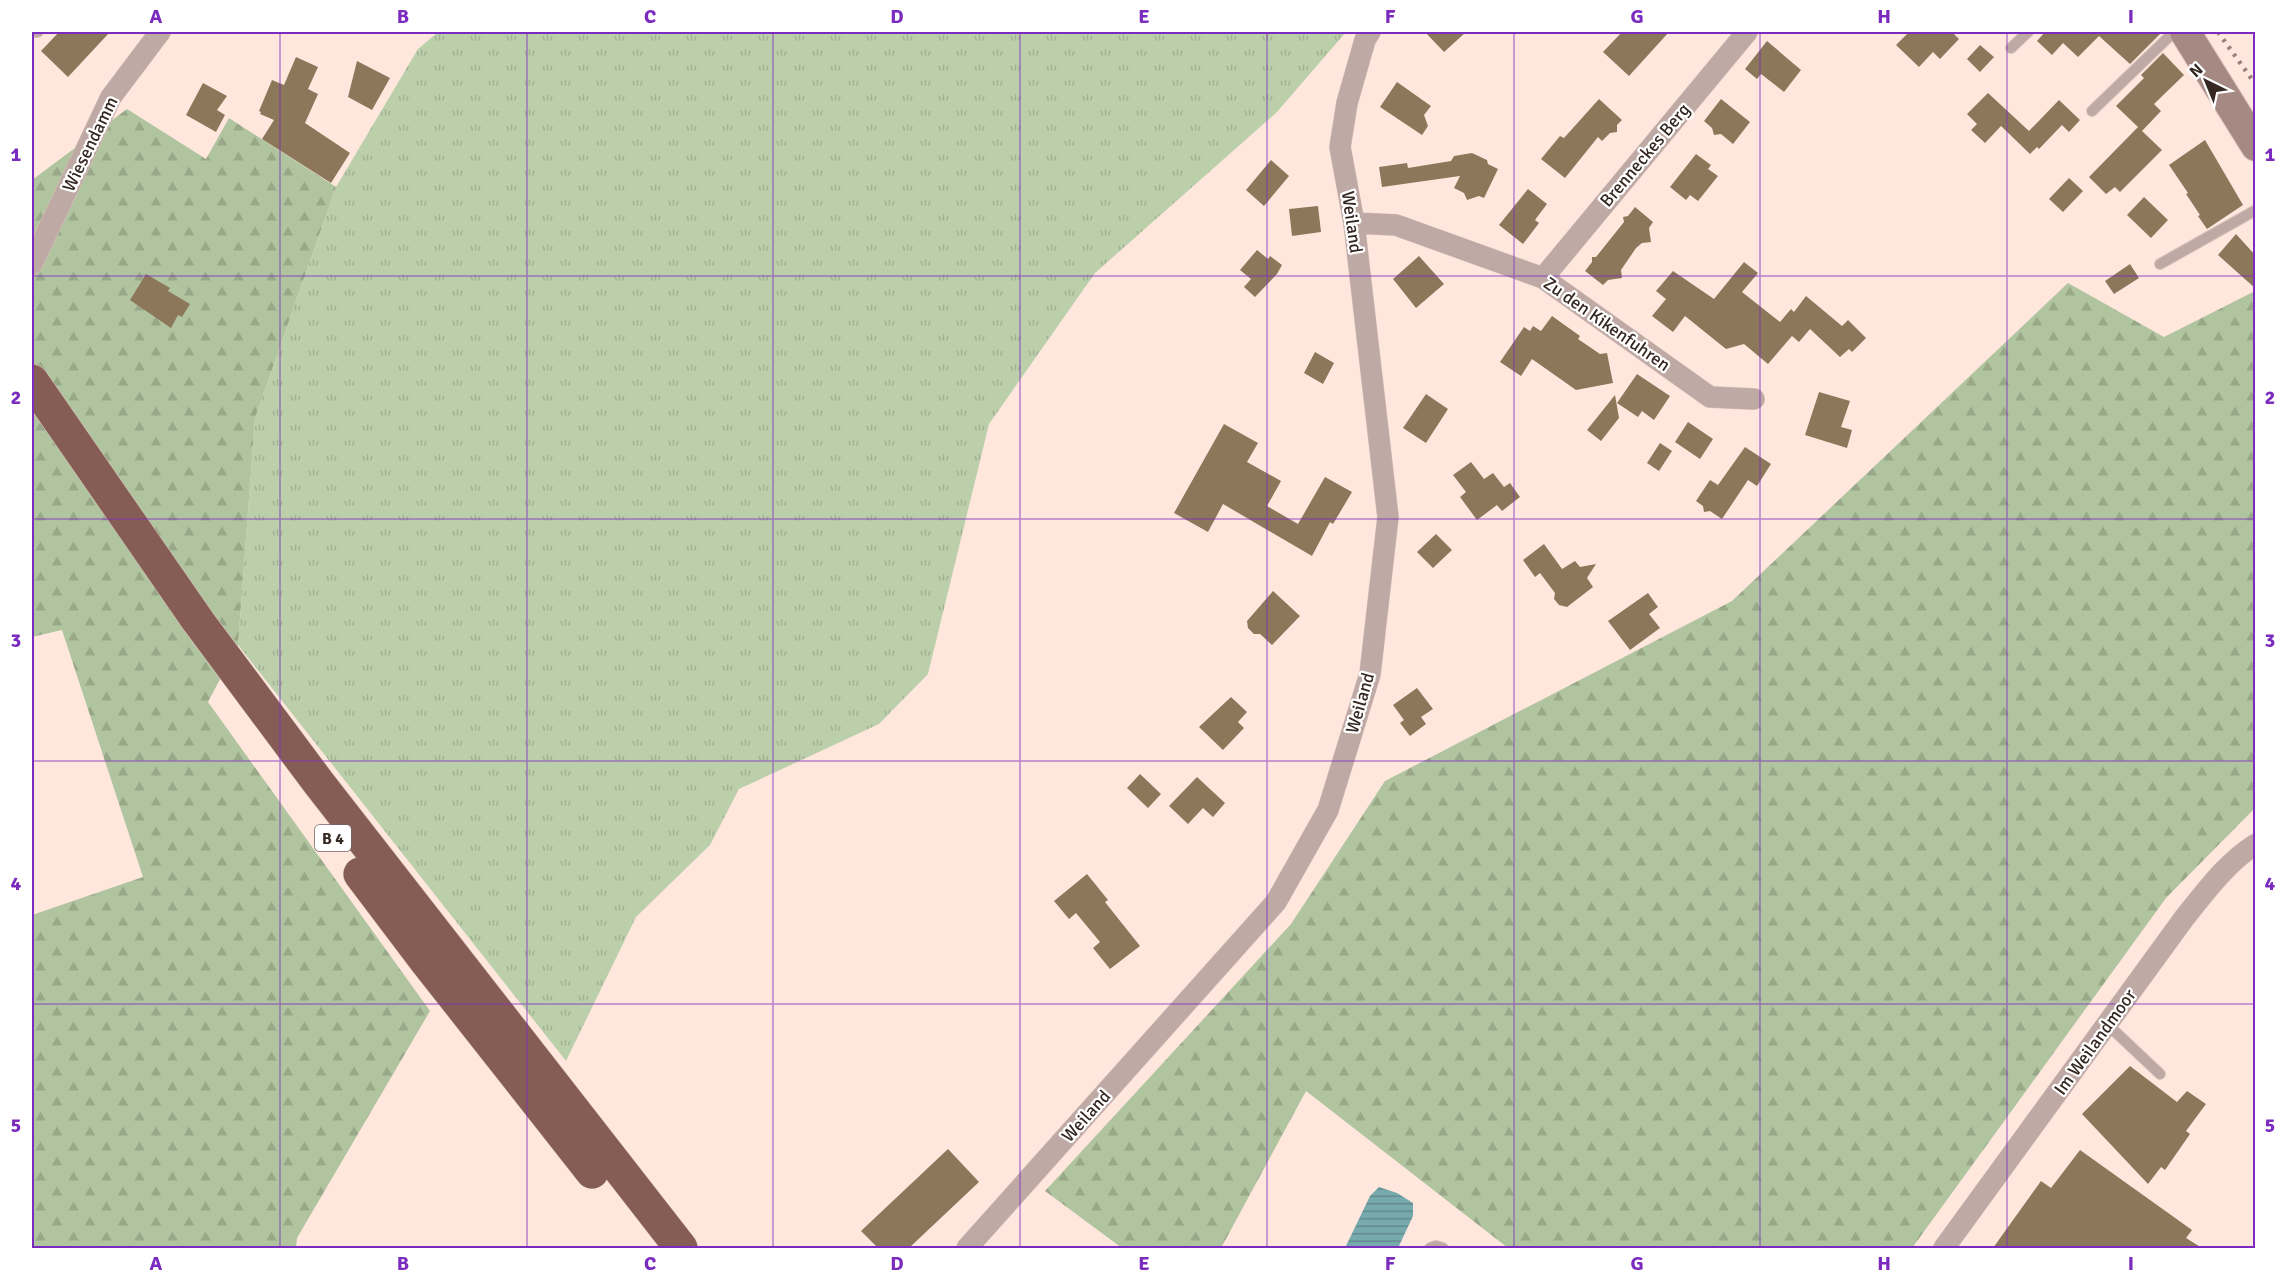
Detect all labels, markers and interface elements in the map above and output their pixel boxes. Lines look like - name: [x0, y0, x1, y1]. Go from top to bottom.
- text: A: [150, 4, 163, 29]
- text: B: [397, 4, 409, 29]
- text: C: [644, 4, 656, 29]
- text: D: [890, 4, 904, 29]
- text: E: [1138, 4, 1150, 29]
- text: F: [1385, 4, 1396, 29]
- text: G: [1630, 4, 1644, 29]
- text: H: [1877, 4, 1891, 29]
- text: I: [2128, 4, 2134, 29]
- north arrow: [2176, 51, 2236, 111]
- text: N: [2186, 60, 2207, 82]
- street label: Wiesendamm: [57, 93, 123, 195]
- street label: Brenneckes Berg: [1595, 99, 1695, 211]
- text: 1: [11, 142, 22, 167]
- text: 1: [2265, 142, 2276, 167]
- street label: Weiland: [1337, 190, 1367, 254]
- street label: Zu den Kikenfuhren: [1539, 272, 1675, 376]
- text: 2: [11, 385, 21, 410]
- text: 2: [2265, 385, 2275, 410]
- text: 3: [11, 628, 21, 653]
- text: 3: [2265, 628, 2275, 653]
- street label: Weiland: [1341, 670, 1379, 736]
- road number: B 4: [315, 825, 351, 851]
- text: 4: [11, 871, 22, 896]
- text: 4: [2265, 871, 2276, 896]
- street label: Im Weilandmoor: [2049, 984, 2141, 1099]
- street label: Weiland: [1057, 1085, 1115, 1147]
- text: 5: [11, 1113, 21, 1138]
- text: 5: [2265, 1113, 2275, 1138]
- text: A: [150, 1251, 163, 1276]
- text: B: [397, 1251, 409, 1276]
- text: C: [644, 1251, 656, 1276]
- text: D: [890, 1251, 904, 1276]
- text: E: [1138, 1251, 1150, 1276]
- text: F: [1385, 1251, 1396, 1276]
- text: G: [1630, 1251, 1644, 1276]
- text: H: [1877, 1251, 1891, 1276]
- text: I: [2128, 1251, 2134, 1276]

